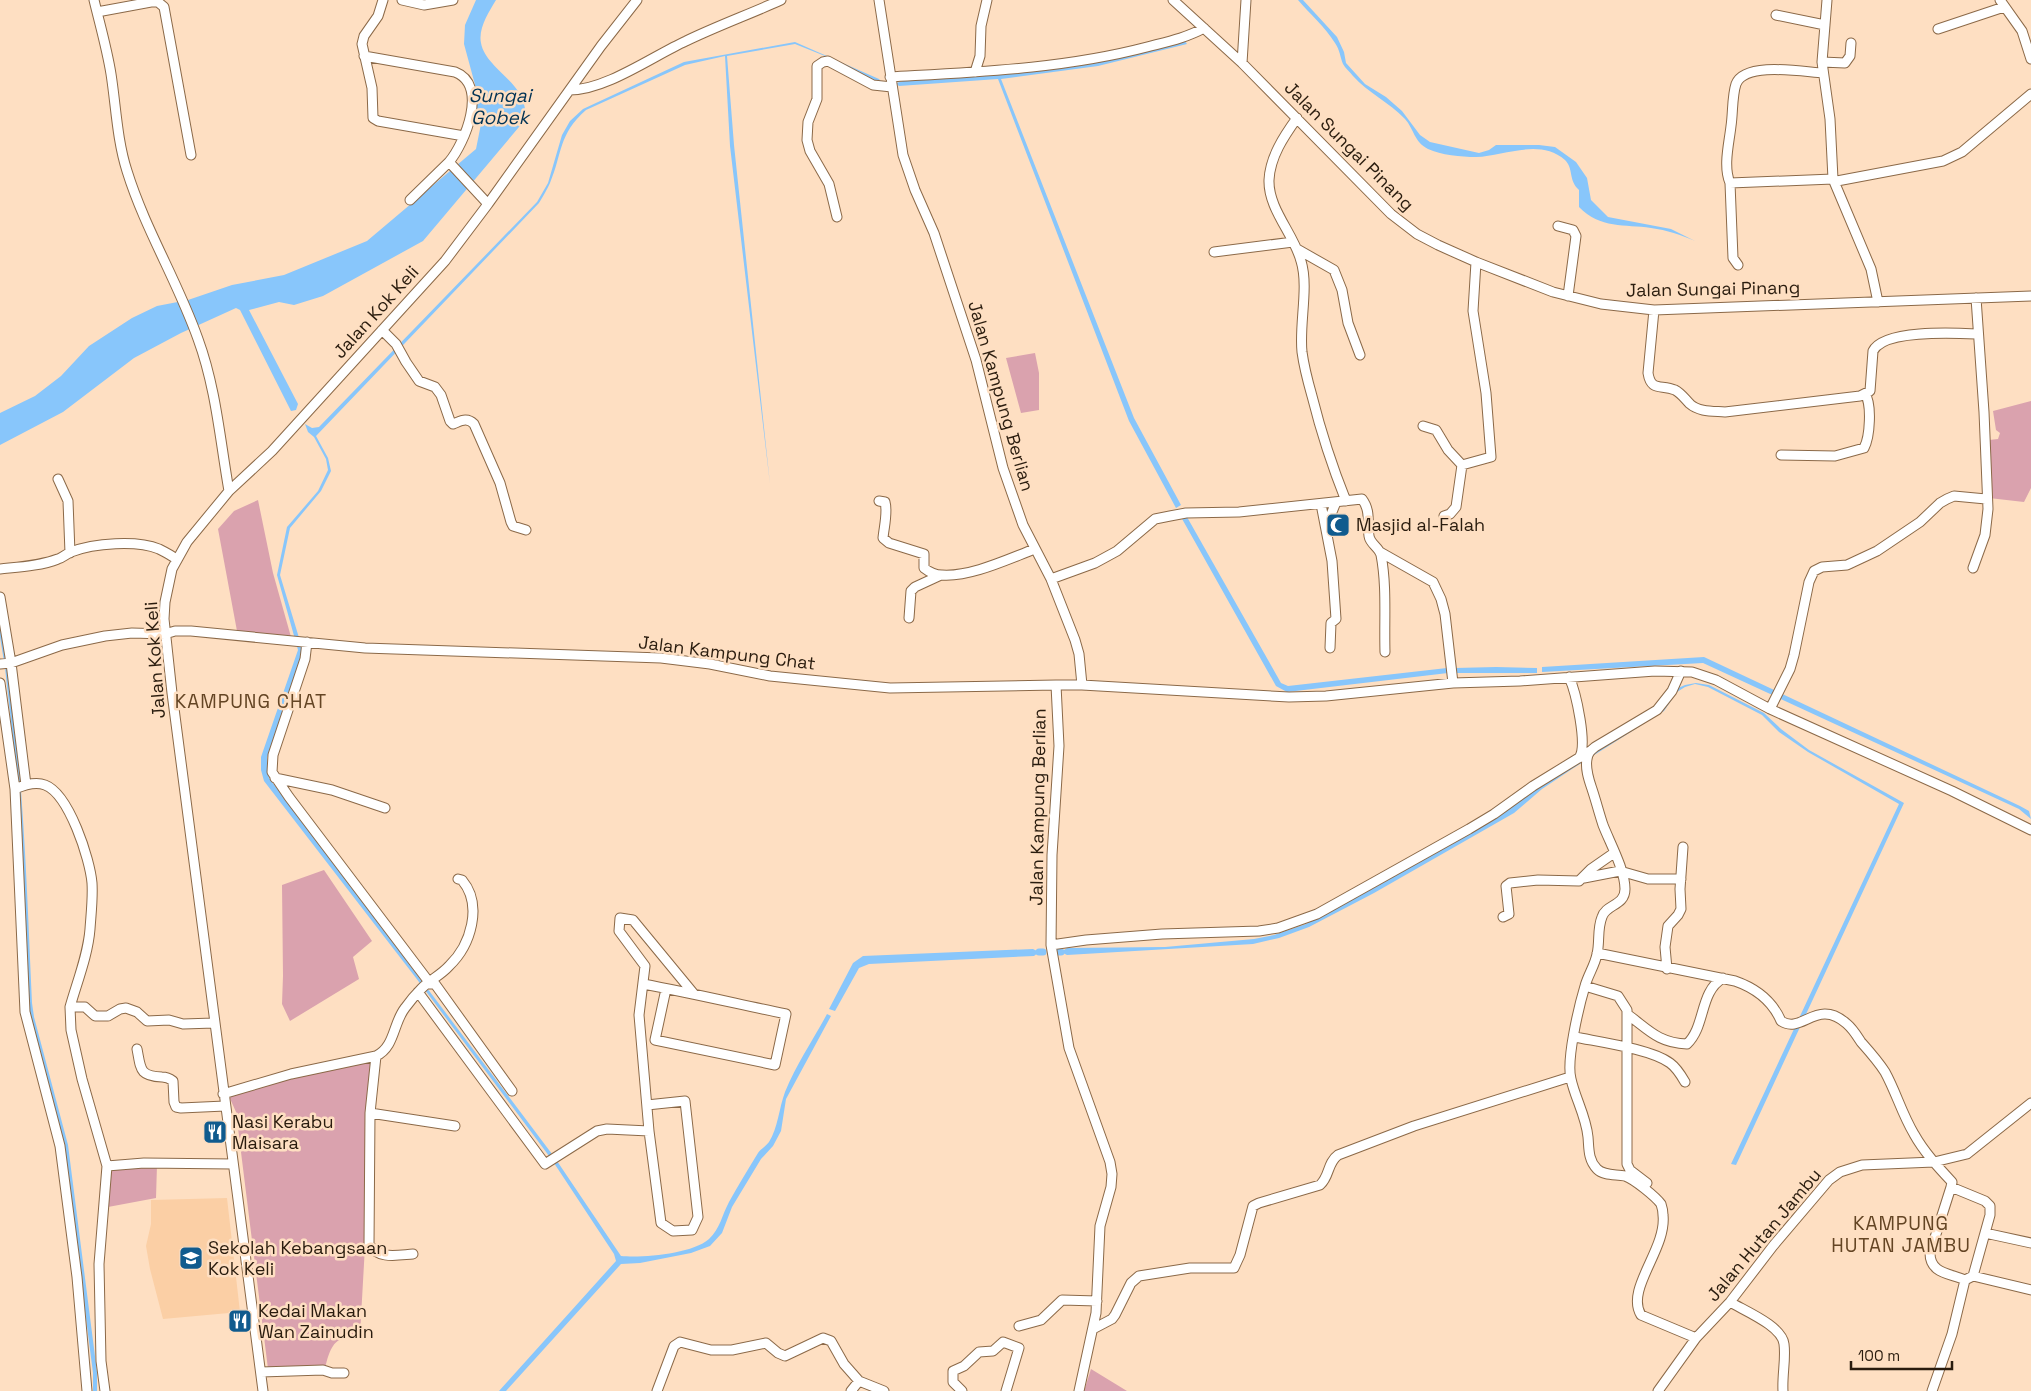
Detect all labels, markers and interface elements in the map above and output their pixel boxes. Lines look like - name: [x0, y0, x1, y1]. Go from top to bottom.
- street label: Jalan Sungai Pinang: [1280, 76, 1419, 215]
- water label: Sungai Gobek: [469, 83, 534, 130]
- street label: Jalan Kok Keli: [328, 260, 423, 363]
- street label: Jalan Sungai Pinang: [1626, 275, 1800, 302]
- street label: Jalan Kampung Berlian: [963, 298, 1040, 494]
- mosque icon: Masjid al-Falah: [1325, 512, 1351, 538]
- place label: Masjid al-Falah: [1356, 513, 1485, 536]
- street label: Jalan Kok Keli: [139, 601, 170, 719]
- street label: Jalan Kampung Chat: [637, 630, 817, 675]
- district label: KAMPUNG CHAT: [175, 689, 327, 714]
- street label: Jalan Kampung Berlian: [1024, 708, 1051, 906]
- place label: Nasi Kerabu Maisara: [232, 1110, 333, 1154]
- restaurant icon: Nasi Kerabu Maisara: [202, 1119, 228, 1145]
- street label: Jalan Hutan Jambu: [1701, 1163, 1826, 1306]
- district label: KAMPUNG HUTAN JAMBU: [1831, 1211, 1971, 1258]
- place label: Sekolah Kebangsaan Kok Keli: [208, 1236, 387, 1280]
- school or university icon: Sekolah Kebangsaan Kok Keli: [178, 1245, 204, 1271]
- place label: Kedai Makan Wan Zainudin: [258, 1299, 374, 1343]
- restaurant icon: Kedai Makan Wan Zainudin: [227, 1308, 253, 1334]
- scale bar: [1851, 1338, 1952, 1370]
- text: 100 m: [1858, 1346, 1900, 1365]

